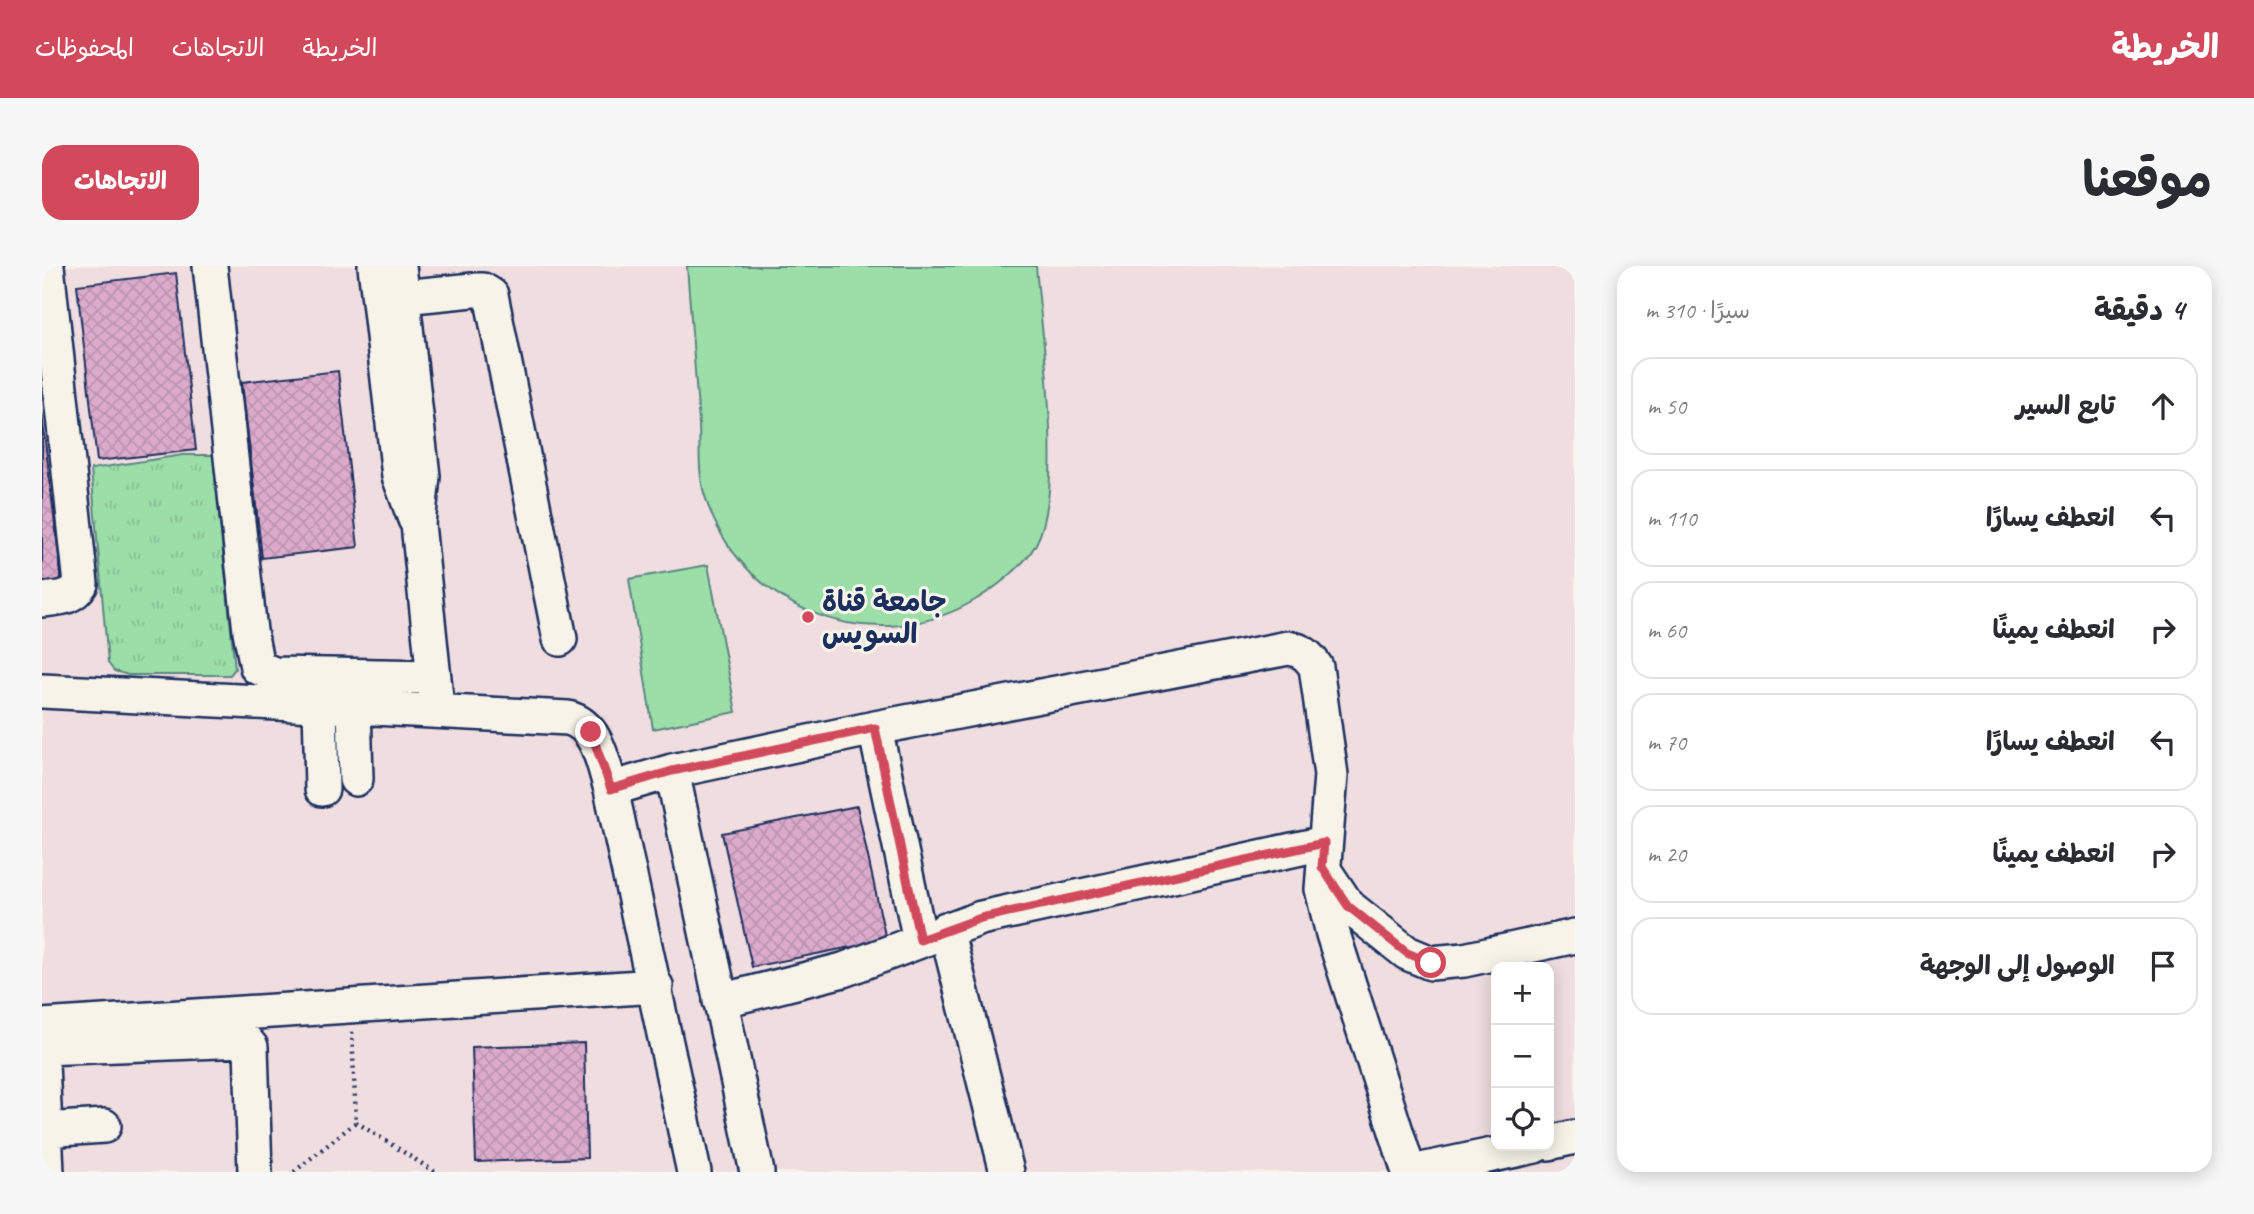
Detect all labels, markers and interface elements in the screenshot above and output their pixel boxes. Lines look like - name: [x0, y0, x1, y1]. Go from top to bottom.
- text: الخريطة: [2112, 26, 2219, 68]
- text: المحفوظات: [35, 33, 134, 63]
- text: الاتجاهات: [172, 33, 265, 63]
- text: الخريطة: [303, 33, 377, 63]
- button: الاتجاهات: [42, 145, 199, 220]
- text: موقعنا: [2082, 149, 2212, 211]
- text: 4 دقيقة: [2094, 291, 2184, 329]
- text: سيرًا · 310 m: [1645, 296, 1750, 325]
- icon: ahead: [2144, 387, 2182, 425]
- text: تابع السير: [2016, 389, 2115, 422]
- text: 50 m: [1647, 392, 1686, 421]
- icon: left: [2144, 499, 2182, 537]
- text: انعطف يسارًا: [1986, 501, 2115, 534]
- text: 110 m: [1647, 504, 1697, 533]
- place label: جامعة قناة السويس: [822, 584, 947, 652]
- marker: جامعة قناة السويس: [800, 609, 816, 625]
- icon: right: [2144, 611, 2182, 649]
- text: انعطف يمينًا: [1993, 613, 2115, 646]
- text: 60 m: [1647, 616, 1686, 645]
- route end: [575, 716, 606, 747]
- icon: left: [2144, 723, 2182, 761]
- text: انعطف يسارًا: [1986, 725, 2115, 758]
- text: 70 m: [1647, 728, 1686, 757]
- icon: right: [2144, 835, 2182, 873]
- text: انعطف يمينًا: [1993, 837, 2115, 870]
- text: 20 m: [1647, 840, 1686, 869]
- route start: [1415, 947, 1446, 978]
- icon: arrive: [2144, 947, 2182, 985]
- text: الوصول إلى الوجهة: [1920, 949, 2115, 982]
- map controls: [1491, 962, 1554, 1151]
- button: +: [1491, 962, 1554, 1025]
- button: −: [1491, 1025, 1554, 1088]
- button: locate: [1491, 1088, 1554, 1151]

